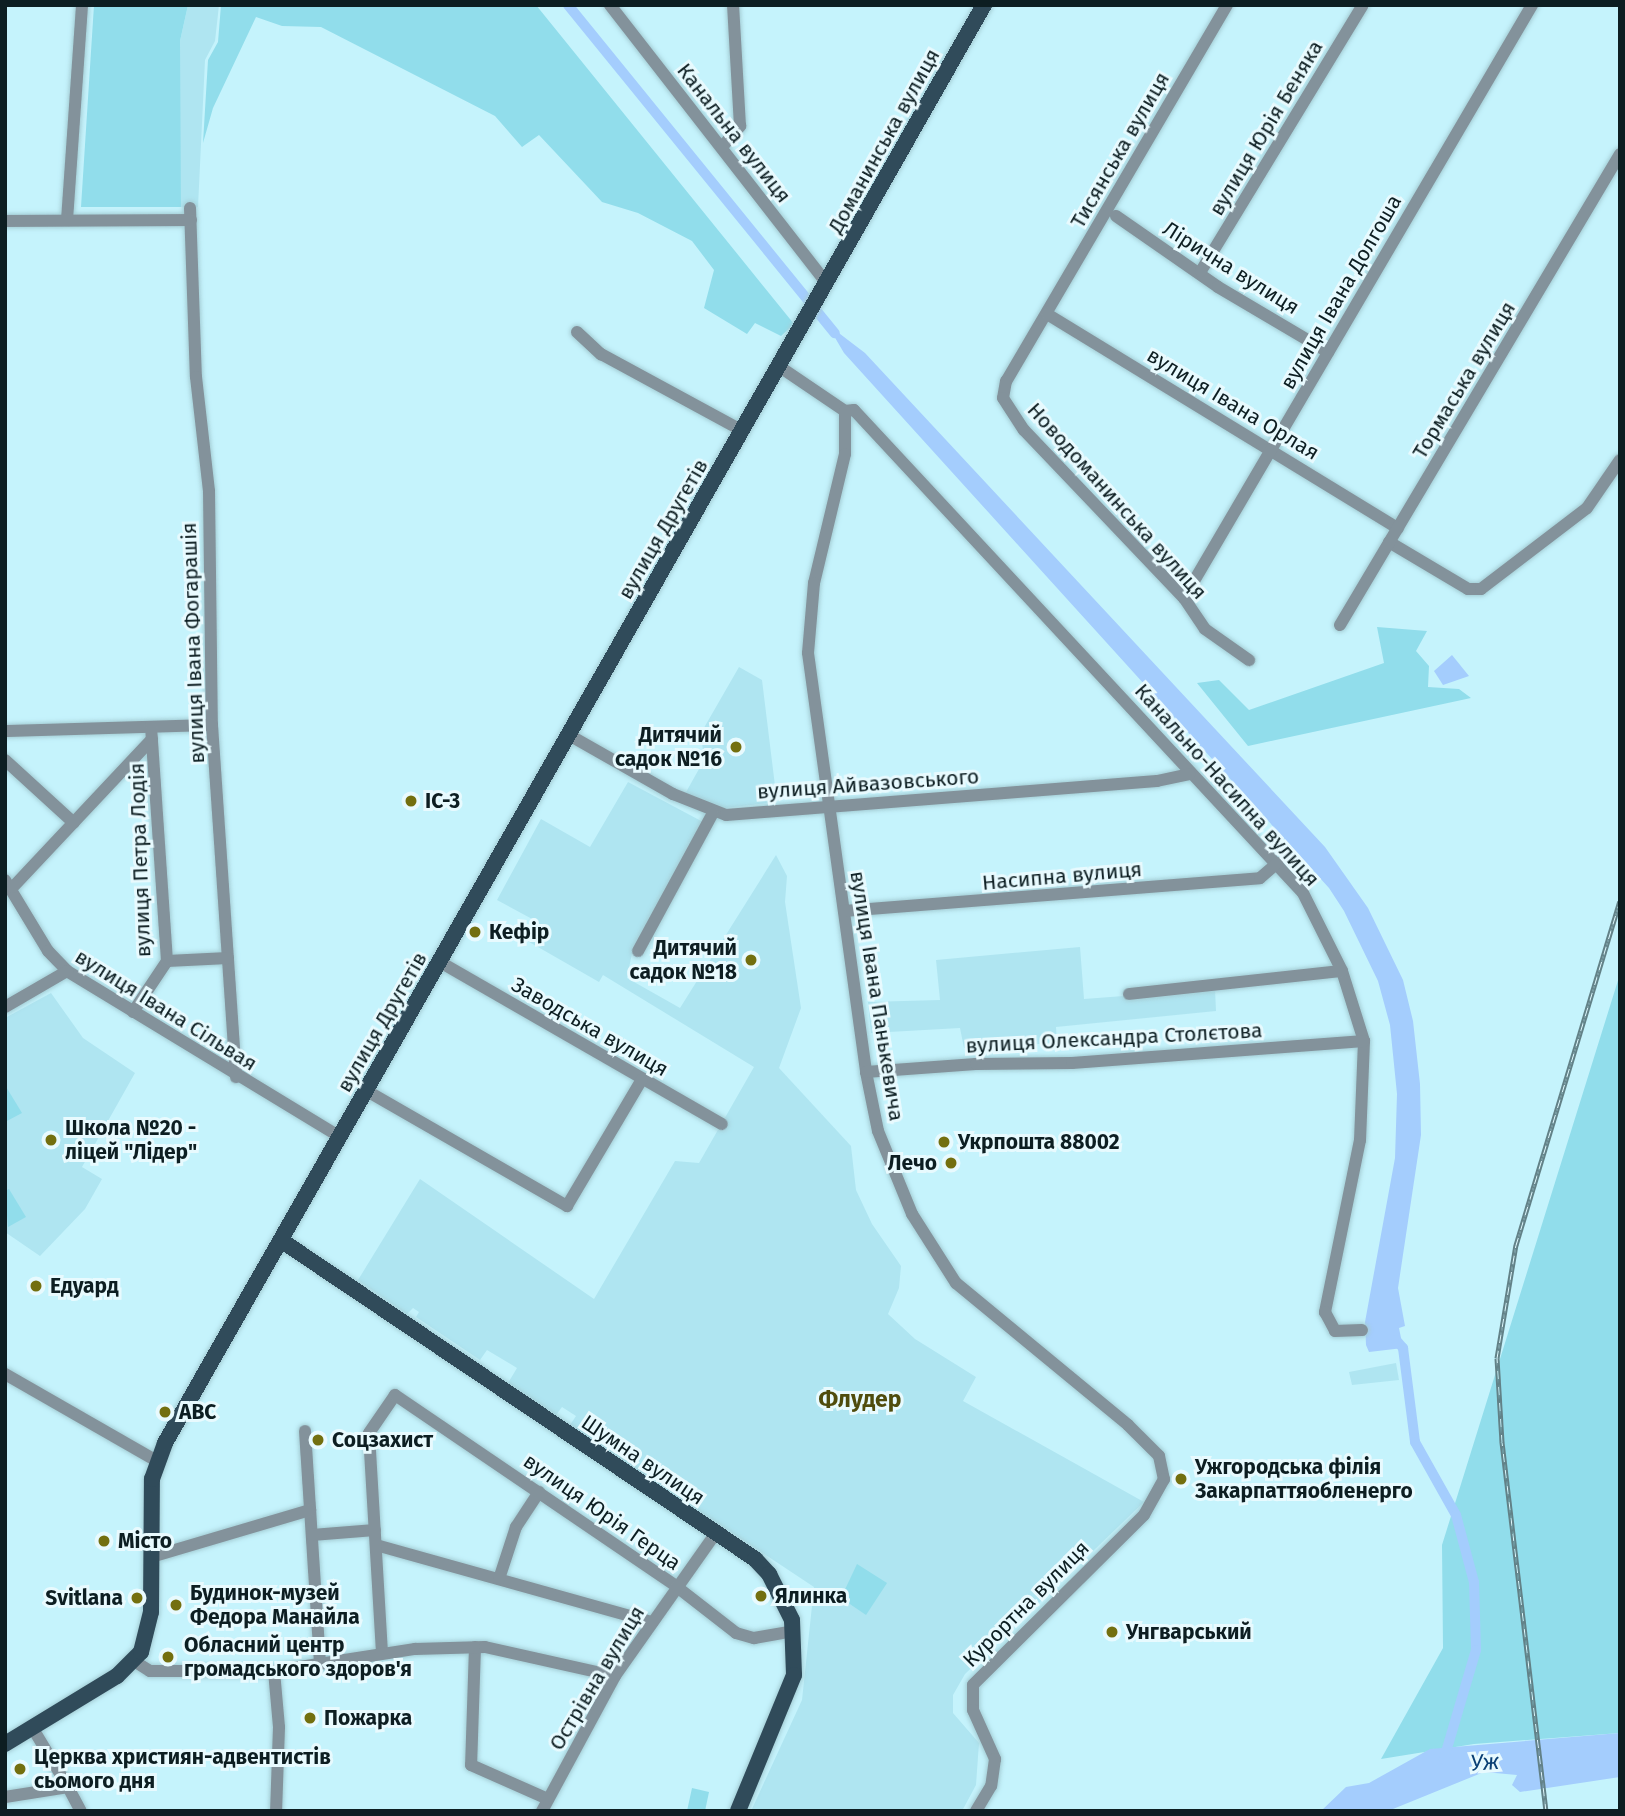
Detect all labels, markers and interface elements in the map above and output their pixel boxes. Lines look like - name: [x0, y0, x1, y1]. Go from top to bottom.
- street label: вулиця Юрія Беняка: [1204, 36, 1328, 220]
- street label: Доманинська вулиця: [823, 44, 945, 238]
- street label: Канальна вулиця: [672, 58, 796, 208]
- street label: Тисянська вулиця: [1065, 68, 1175, 232]
- street label: вулиця Івана Долгоша: [1275, 190, 1407, 394]
- street label: Лірична вулиця: [1158, 216, 1304, 320]
- street label: Тормаська вулиця: [1407, 297, 1521, 463]
- street label: вулиця Івана Орлая: [1142, 343, 1324, 465]
- street label: Новодоманинська вулиця: [1022, 397, 1212, 605]
- street label: вулиця Другетів: [613, 454, 713, 604]
- street label: вулиця Івана Фогарашія: [176, 522, 210, 764]
- street label: Канально-Насипна вулиця: [1129, 678, 1325, 892]
- place label: Дитячий садок №16: [615, 722, 722, 772]
- marker: Дитячий садок №16: [728, 739, 744, 755]
- street label: вулиця Петра Лодія: [124, 762, 156, 958]
- street label: вулиця Айвазовського: [756, 764, 980, 804]
- place label: ІС-3: [425, 788, 460, 814]
- marker: ІС-3: [403, 793, 419, 809]
- street label: Насипна вулиця: [981, 856, 1143, 896]
- street label: вулиця Івана Панькевича: [845, 869, 909, 1123]
- place label: Кефір: [489, 919, 549, 945]
- marker: Кефір: [467, 924, 483, 940]
- place label: Дитячий садок №18: [630, 935, 737, 985]
- street label: вулиця Івана Сільвая: [70, 944, 262, 1076]
- street label: вулиця Другетів: [332, 947, 432, 1097]
- marker: Дитячий садок №18: [743, 952, 759, 968]
- street label: Заводська вулиця: [507, 972, 673, 1082]
- street label: вулиця Олександра Столєтова: [965, 1018, 1263, 1058]
- place label: Школа №20 - ліцей "Лідер": [65, 1115, 197, 1165]
- place label: Укрпошта 88002: [958, 1129, 1120, 1155]
- marker: Школа №20 - ліцей "Лідер": [43, 1132, 59, 1148]
- marker: Укрпошта 88002: [936, 1134, 952, 1150]
- place label: Лечо: [888, 1150, 937, 1176]
- marker: Лечо: [943, 1155, 959, 1171]
- place label: Едуард: [50, 1273, 119, 1299]
- marker: Едуард: [28, 1278, 44, 1294]
- district label: Флудер: [818, 1385, 902, 1413]
- place label: АВС: [179, 1399, 216, 1425]
- marker: АВС: [157, 1404, 173, 1420]
- street label: Шумна вулиця: [577, 1409, 709, 1511]
- place label: Соцзахист: [332, 1427, 433, 1453]
- marker: Соцзахист: [310, 1432, 326, 1448]
- street label: вулиця Юрія Герца: [518, 1448, 686, 1576]
- place label: Ужгородська філія Закарпаттяобленерго: [1195, 1454, 1413, 1504]
- marker: Ужгородська філія Закарпаттяобленерго: [1173, 1471, 1189, 1487]
- place label: Місто: [118, 1528, 172, 1554]
- marker: Місто: [96, 1533, 112, 1549]
- street label: Курортна вулиця: [958, 1536, 1094, 1672]
- place label: Будинок-музей Федора Манайла: [190, 1580, 360, 1630]
- place label: Ялинка: [775, 1583, 847, 1609]
- place label: Svitlana: [45, 1585, 123, 1611]
- marker: Ялинка: [753, 1588, 769, 1604]
- marker: Svitlana: [129, 1590, 145, 1606]
- marker: Будинок-музей Федора Манайла: [168, 1597, 184, 1613]
- street label: Острівна вулиця: [544, 1601, 650, 1755]
- place label: Унгварський: [1126, 1619, 1252, 1645]
- marker: Унгварський: [1104, 1624, 1120, 1640]
- place label: Обласний центр громадського здоров'я: [184, 1632, 412, 1682]
- marker: Обласний центр громадського здоров'я: [158, 1647, 178, 1667]
- place label: Пожарка: [324, 1705, 412, 1731]
- marker: Пожарка: [302, 1710, 318, 1726]
- place label: Церква християн-адвентистів сьомого дня: [34, 1744, 331, 1794]
- water label: Уж: [1470, 1747, 1500, 1777]
- marker: Церква християн-адвентистів сьомого дня: [12, 1761, 28, 1777]

